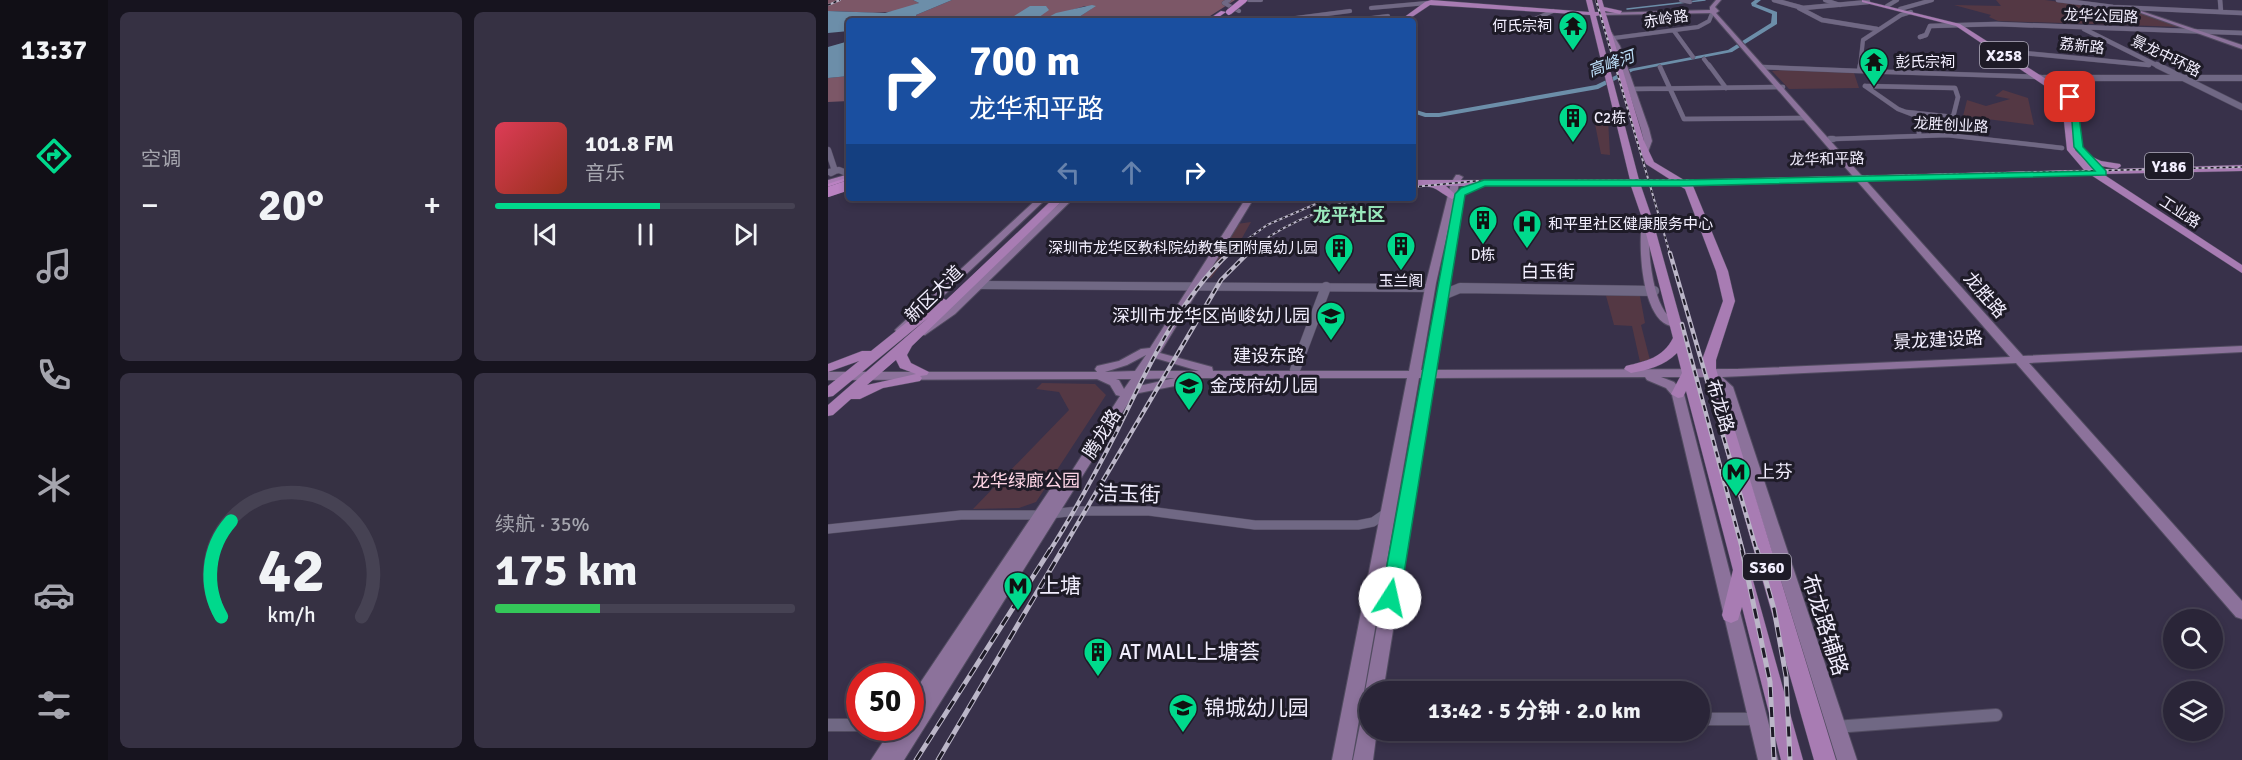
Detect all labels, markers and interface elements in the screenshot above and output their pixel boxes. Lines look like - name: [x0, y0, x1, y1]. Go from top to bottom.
- street label: 龙华公园路: [2063, 6, 2139, 26]
- street label: 赤岭路: [1642, 7, 1690, 31]
- temple icon: 何氏宗祠: [1557, 10, 1589, 52]
- place label: 何氏宗祠: [1492, 17, 1552, 35]
- street label: 景龙中环路: [2128, 31, 2204, 81]
- text: 13:37: [21, 34, 87, 67]
- street label: 荔新路: [2059, 35, 2105, 57]
- text: 700 m: [969, 36, 1080, 87]
- icon: right: [870, 42, 948, 120]
- road number: X258: [1980, 42, 2028, 68]
- water label: 高峰河: [1585, 45, 1640, 82]
- temple icon: 彭氏宗祠: [1858, 46, 1890, 88]
- place label: 彭氏宗祠: [1895, 53, 1955, 71]
- pin: [2044, 71, 2095, 122]
- icon: arrive: [2053, 80, 2086, 113]
- text: 龙华和平路: [969, 93, 1104, 126]
- building icon: C2栋: [1557, 102, 1589, 144]
- place label: C2栋: [1594, 109, 1626, 127]
- street label: 龙胜创业路: [1913, 114, 1989, 136]
- text: 101.8 FM: [585, 130, 674, 157]
- icon: directions: [33, 135, 75, 177]
- text: 空调: [141, 147, 181, 172]
- street label: 龙华和平路: [1789, 149, 1865, 169]
- road number: Y186: [2145, 153, 2193, 179]
- icon: left: [1052, 156, 1085, 189]
- icon: ahead: [1115, 156, 1148, 189]
- icon: right: [1178, 156, 1211, 189]
- text: 音乐: [585, 161, 625, 186]
- text: 20°: [258, 178, 324, 233]
- text: −: [141, 185, 159, 226]
- text: +: [423, 185, 441, 226]
- street label: 工业路: [2156, 192, 2204, 232]
- district label: 龙平社区: [1313, 204, 1385, 226]
- building icon: D栋: [1467, 204, 1499, 246]
- hospital icon: 和平里社区健康服务中心: [1511, 208, 1543, 250]
- place label: 和平里社区健康服务中心: [1548, 215, 1713, 233]
- icon: previous: [529, 218, 562, 251]
- icon: pause: [629, 218, 662, 251]
- icon: next: [729, 218, 762, 251]
- building icon: 玉兰阁: [1385, 230, 1417, 272]
- building icon: 深圳市龙华区教科院幼教集团附属幼儿园: [1323, 232, 1355, 274]
- place label: 深圳市龙华区教科院幼教集团附属幼儿园: [1048, 239, 1318, 257]
- icon: music: [33, 245, 75, 287]
- place label: D栋: [1471, 246, 1495, 264]
- street label: 新区大道: [900, 261, 968, 327]
- street label: 白玉街: [1521, 261, 1575, 283]
- street label: 龙胜路: [1959, 267, 2011, 323]
- place label: 玉兰阁: [1378, 272, 1424, 290]
- school or university icon: 深圳市龙华区尚峻幼儿园: [1315, 300, 1347, 342]
- place label: 深圳市龙华区尚峻幼儿园: [1112, 305, 1310, 327]
- street label: 景龙建设路: [1892, 327, 1984, 353]
- street label: 建设东路: [1233, 345, 1305, 367]
- icon: phone: [33, 354, 75, 396]
- school or university icon: 金茂府幼儿园: [1173, 370, 1205, 412]
- place label: 金茂府幼儿园: [1210, 375, 1318, 397]
- street label: 布龙路: [1702, 377, 1738, 435]
- street label: 腾龙路: [1078, 405, 1126, 463]
- metro station icon: 上芬: [1720, 456, 1752, 498]
- place label: 上芬: [1757, 461, 1793, 483]
- icon: climate: [33, 464, 75, 506]
- park label: 龙华绿廊公园: [972, 470, 1080, 492]
- street label: 洁玉街: [1097, 480, 1161, 508]
- text: 续航 · 35%: [495, 512, 590, 537]
- text: 42: [257, 532, 325, 609]
- text: 175 km: [495, 543, 638, 598]
- road number: S360: [1743, 554, 1791, 580]
- position arrow: [1358, 566, 1422, 630]
- metro station icon: 上塘: [1002, 570, 1034, 612]
- street label: 布龙路辅路: [1796, 571, 1854, 679]
- place label: 上塘: [1039, 573, 1081, 599]
- icon: car: [33, 574, 75, 616]
- text: km/h: [267, 603, 315, 629]
- map controls: [2163, 609, 2223, 741]
- button: search: [2163, 609, 2223, 669]
- building icon: AT MALL上塘荟: [1082, 636, 1114, 678]
- place label: AT MALL上塘荟: [1119, 639, 1260, 665]
- speed limit sign: 50: [846, 663, 924, 741]
- button: layers: [2163, 681, 2223, 741]
- icon: filters: [33, 684, 75, 726]
- school or university icon: 锦城幼儿园: [1167, 692, 1199, 734]
- place label: 锦城幼儿园: [1204, 695, 1309, 721]
- text: 13:42 · 5 分钟 · 2.0 km: [1428, 697, 1641, 724]

